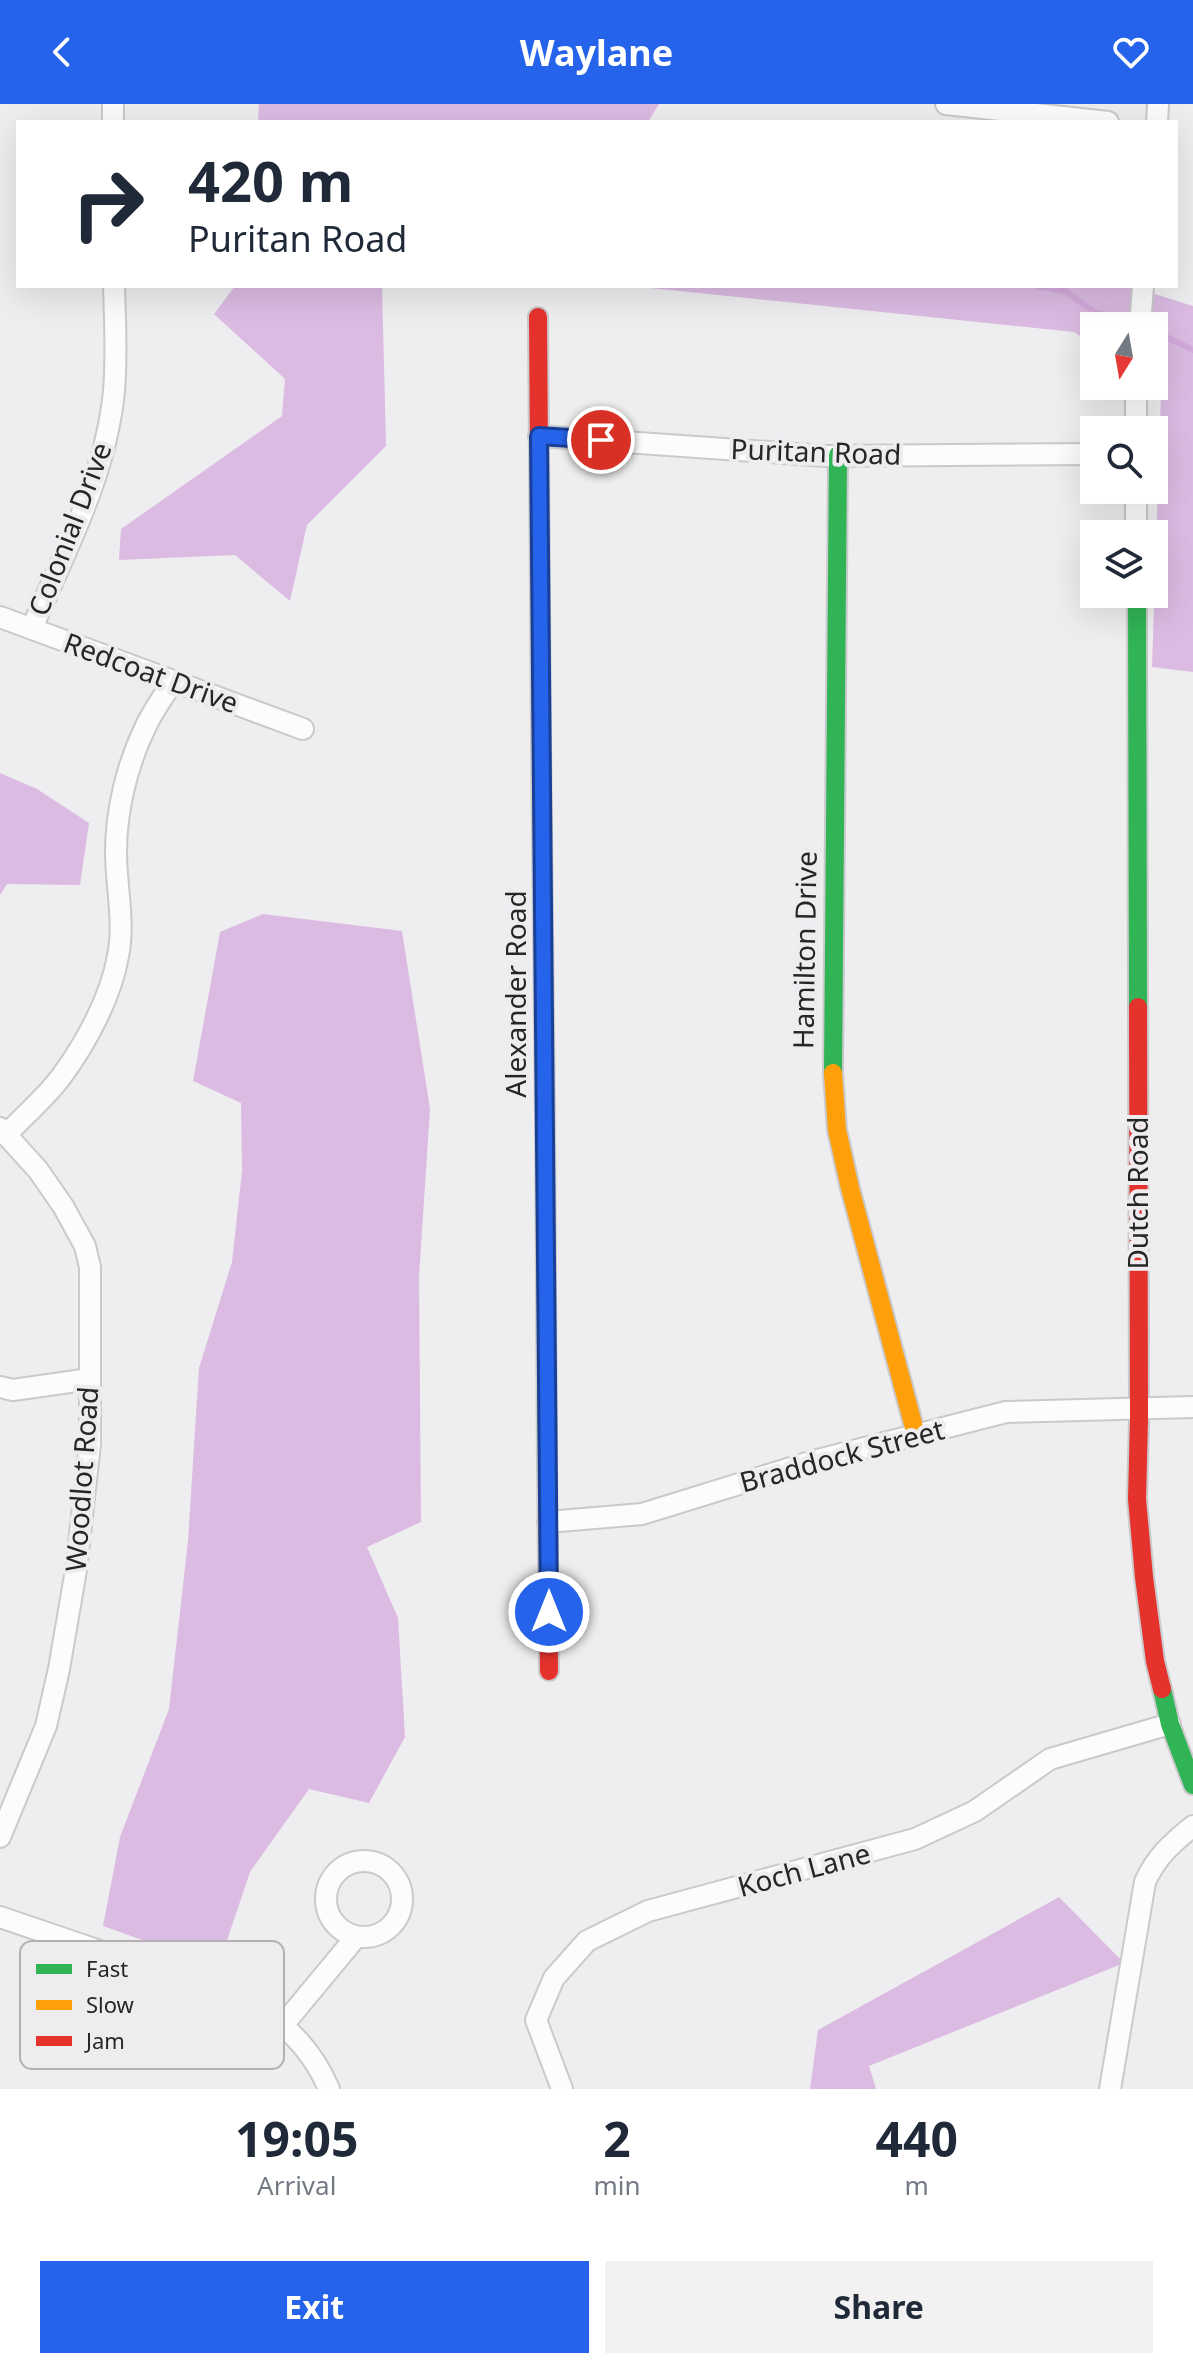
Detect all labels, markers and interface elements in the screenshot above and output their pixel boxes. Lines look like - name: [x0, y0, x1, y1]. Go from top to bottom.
- text: Waylane: [520, 28, 673, 77]
- icon: back: [40, 30, 84, 74]
- icon: heart: [1109, 30, 1153, 74]
- text: 420 m: [188, 142, 353, 218]
- icon: right: [56, 152, 160, 256]
- text: Puritan Road: [188, 214, 408, 263]
- north arrow: [1080, 312, 1168, 400]
- map controls: [1080, 312, 1168, 608]
- pin: [567, 406, 635, 474]
- button: search: [1080, 416, 1168, 504]
- icon: arrive: [579, 418, 623, 462]
- street label: Puritan Road: [730, 429, 902, 473]
- street label: Colonial Drive: [19, 437, 120, 621]
- button: layers: [1080, 520, 1168, 608]
- street label: Redcoat Drive: [59, 623, 244, 721]
- street label: Hamilton Drive: [783, 851, 825, 1049]
- street label: Alexander Road: [496, 890, 534, 1098]
- street label: Dutch Road: [1118, 1116, 1156, 1270]
- street label: Woodlot Road: [56, 1385, 106, 1573]
- street label: Braddock Street: [735, 1409, 948, 1501]
- position arrow: [507, 1570, 591, 1654]
- street label: Koch Lane: [733, 1833, 874, 1905]
- legend: [20, 1941, 284, 2069]
- text: Fast: [86, 1953, 128, 1983]
- text: Slow: [86, 1989, 135, 2019]
- text: Jam: [84, 2025, 125, 2055]
- text: 19:05: [235, 2106, 358, 2171]
- text: 2: [603, 2106, 631, 2171]
- text: 440: [876, 2106, 958, 2171]
- text: Arrival: [257, 2167, 336, 2203]
- text: min: [593, 2167, 641, 2203]
- text: m: [905, 2167, 929, 2203]
- button: Exit: [40, 2261, 589, 2353]
- button: Share: [605, 2261, 1153, 2353]

